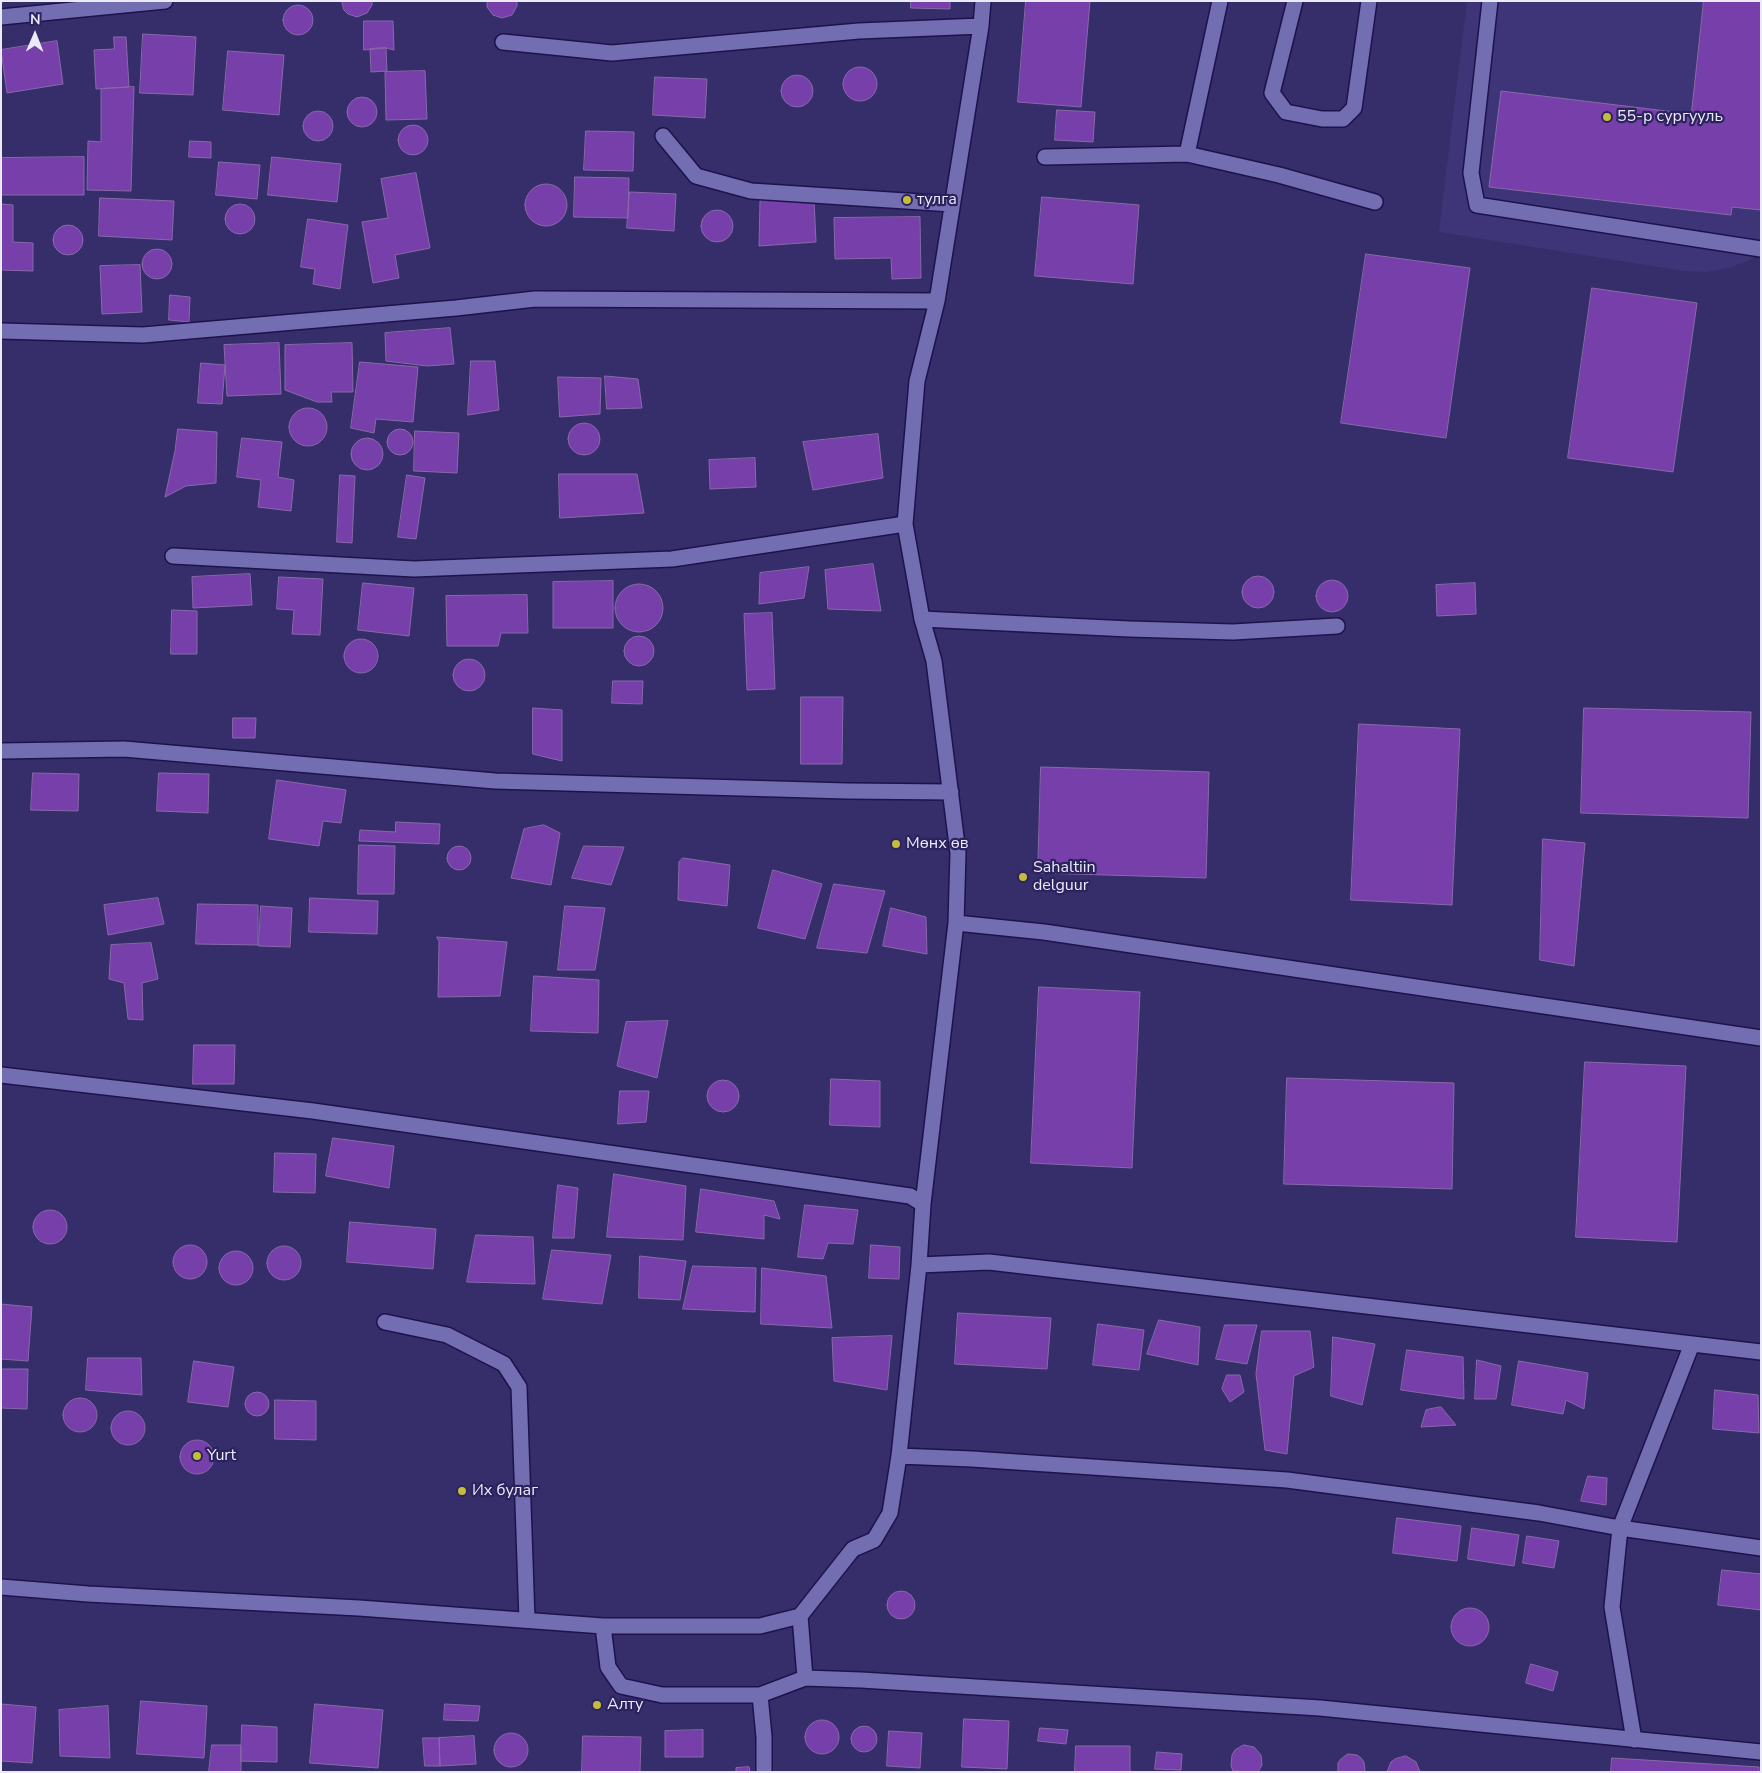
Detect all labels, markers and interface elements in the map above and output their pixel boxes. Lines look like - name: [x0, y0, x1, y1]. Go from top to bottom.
- north arrow: [10, 10, 60, 60]
- text: N: [30, 10, 41, 29]
- place label: 55-р сургууль: [1617, 107, 1723, 127]
- marker: 55-р сургууль: [1601, 111, 1613, 123]
- place label: тулга: [917, 190, 957, 210]
- marker: тулга: [901, 194, 913, 206]
- place label: Мөнх өв: [906, 834, 969, 854]
- marker: Мөнх өв: [890, 838, 902, 850]
- place label: Sahaltiin delguur: [1033, 858, 1096, 896]
- marker: Sahaltiin delguur: [1017, 871, 1029, 883]
- place label: Yurt: [207, 1446, 236, 1466]
- marker: Yurt: [191, 1450, 203, 1462]
- place label: Их булаг: [472, 1481, 538, 1501]
- marker: Их булаг: [456, 1485, 468, 1497]
- place label: Алту: [607, 1695, 643, 1715]
- marker: Алту: [591, 1699, 603, 1711]

